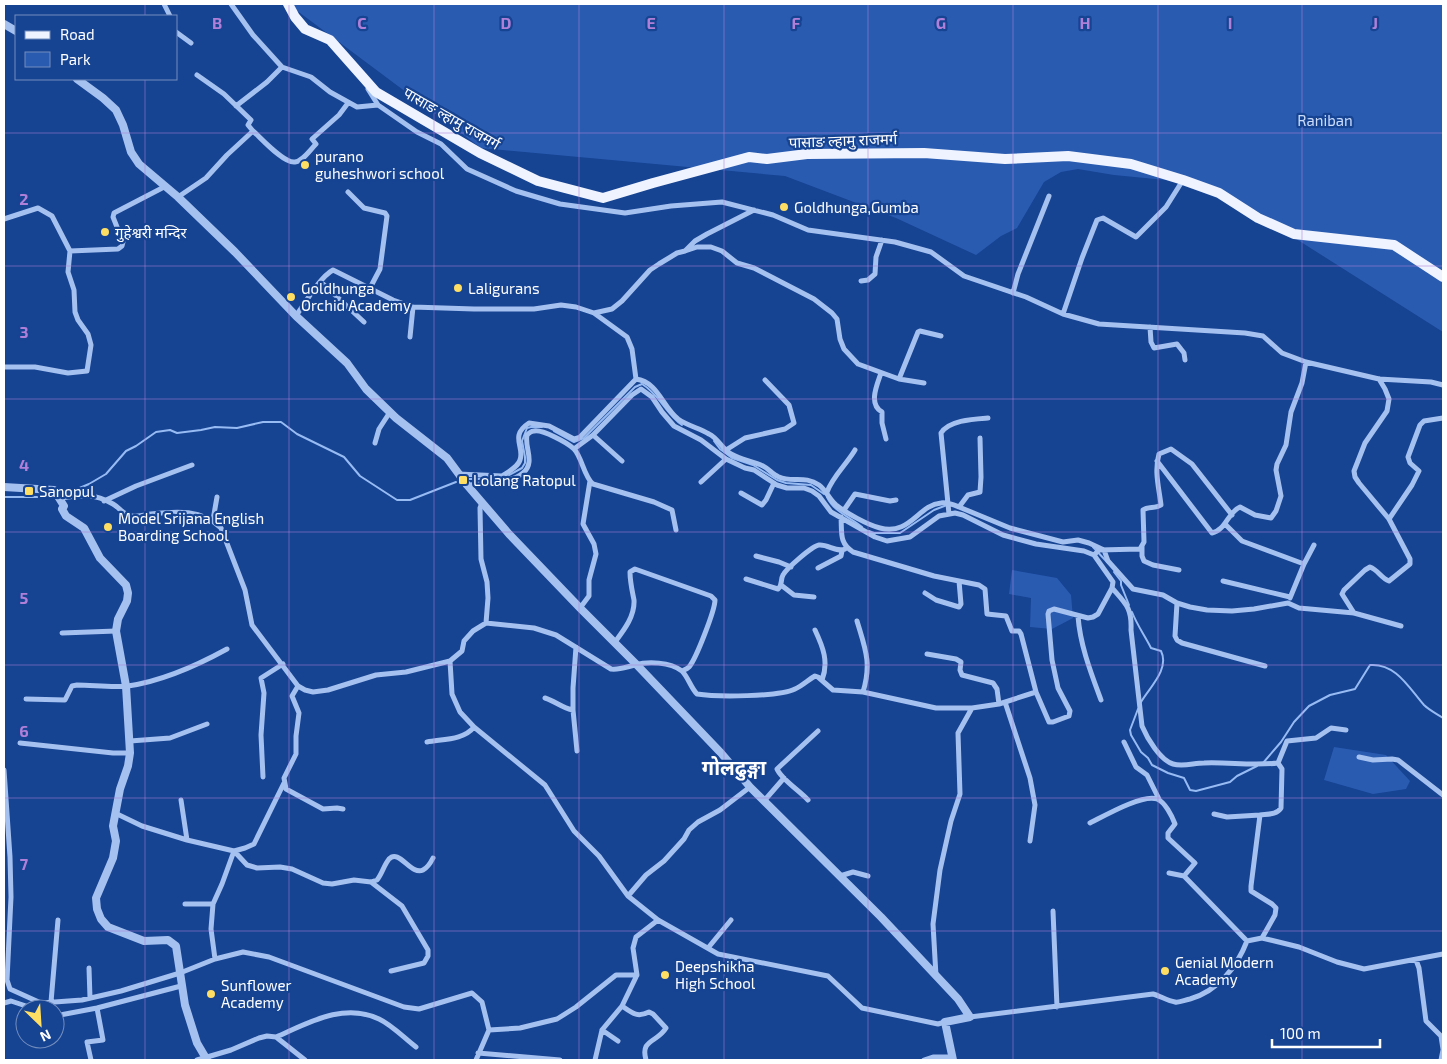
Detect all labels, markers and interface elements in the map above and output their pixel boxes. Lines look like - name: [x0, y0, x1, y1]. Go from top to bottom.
- text: B: [212, 13, 222, 32]
- text: C: [357, 13, 367, 32]
- text: D: [501, 13, 512, 32]
- text: E: [646, 13, 656, 32]
- text: F: [792, 13, 801, 32]
- text: G: [936, 13, 946, 32]
- text: H: [1079, 13, 1091, 32]
- text: I: [1228, 13, 1232, 32]
- text: J: [1372, 13, 1378, 32]
- legend: [15, 15, 178, 80]
- text: Road: [60, 25, 95, 43]
- text: Park: [60, 50, 91, 68]
- street label: पासाङ ल्हामु राजमर्ग: [400, 83, 504, 155]
- park label: Raniban: [1297, 111, 1353, 129]
- street label: पासाङ ल्हामु राजमर्ग: [788, 129, 899, 153]
- place label: purano guheshwori school: [315, 147, 445, 182]
- marker: purano guheshwori school: [299, 159, 311, 171]
- text: 2: [19, 189, 29, 208]
- place label: Goldhunga,Gumba: [794, 198, 919, 216]
- marker: Goldhunga,Gumba: [778, 201, 790, 213]
- place label: गुहेश्वरी मन्दिर: [115, 223, 188, 243]
- marker: गुहेश्वरी मन्दिर: [99, 226, 111, 238]
- place label: Goldhunga Orchid Academy: [301, 279, 411, 314]
- place label: Laligurans: [468, 279, 540, 297]
- marker: Laligurans: [452, 282, 464, 294]
- marker: Goldhunga Orchid Academy: [285, 291, 297, 303]
- text: 3: [19, 322, 29, 341]
- text: 4: [19, 455, 29, 474]
- place label: Lolang Ratopul: [473, 471, 576, 489]
- marker: Lolang Ratopul: [457, 474, 469, 486]
- place label: Sanopul: [39, 482, 95, 500]
- marker: Sanopul: [23, 485, 35, 497]
- place label: Model Srijana English Boarding School: [118, 509, 264, 544]
- marker: Model Srijana English Boarding School: [102, 521, 114, 533]
- text: 5: [20, 588, 29, 607]
- text: 6: [19, 721, 29, 740]
- district label: गोलढुङ्गा: [702, 755, 767, 781]
- text: 7: [20, 854, 29, 873]
- place label: Genial Modern Academy: [1175, 953, 1274, 988]
- place label: Deepshikha High School: [675, 957, 756, 992]
- marker: Genial Modern Academy: [1159, 965, 1171, 977]
- marker: Deepshikha High School: [659, 969, 671, 981]
- place label: Sunflower Academy: [221, 976, 292, 1011]
- marker: Sunflower Academy: [205, 988, 217, 1000]
- north arrow: [15, 999, 65, 1049]
- scale bar: [1272, 1016, 1380, 1048]
- text: 100 m: [1280, 1024, 1321, 1042]
- text: N: [38, 1026, 54, 1046]

